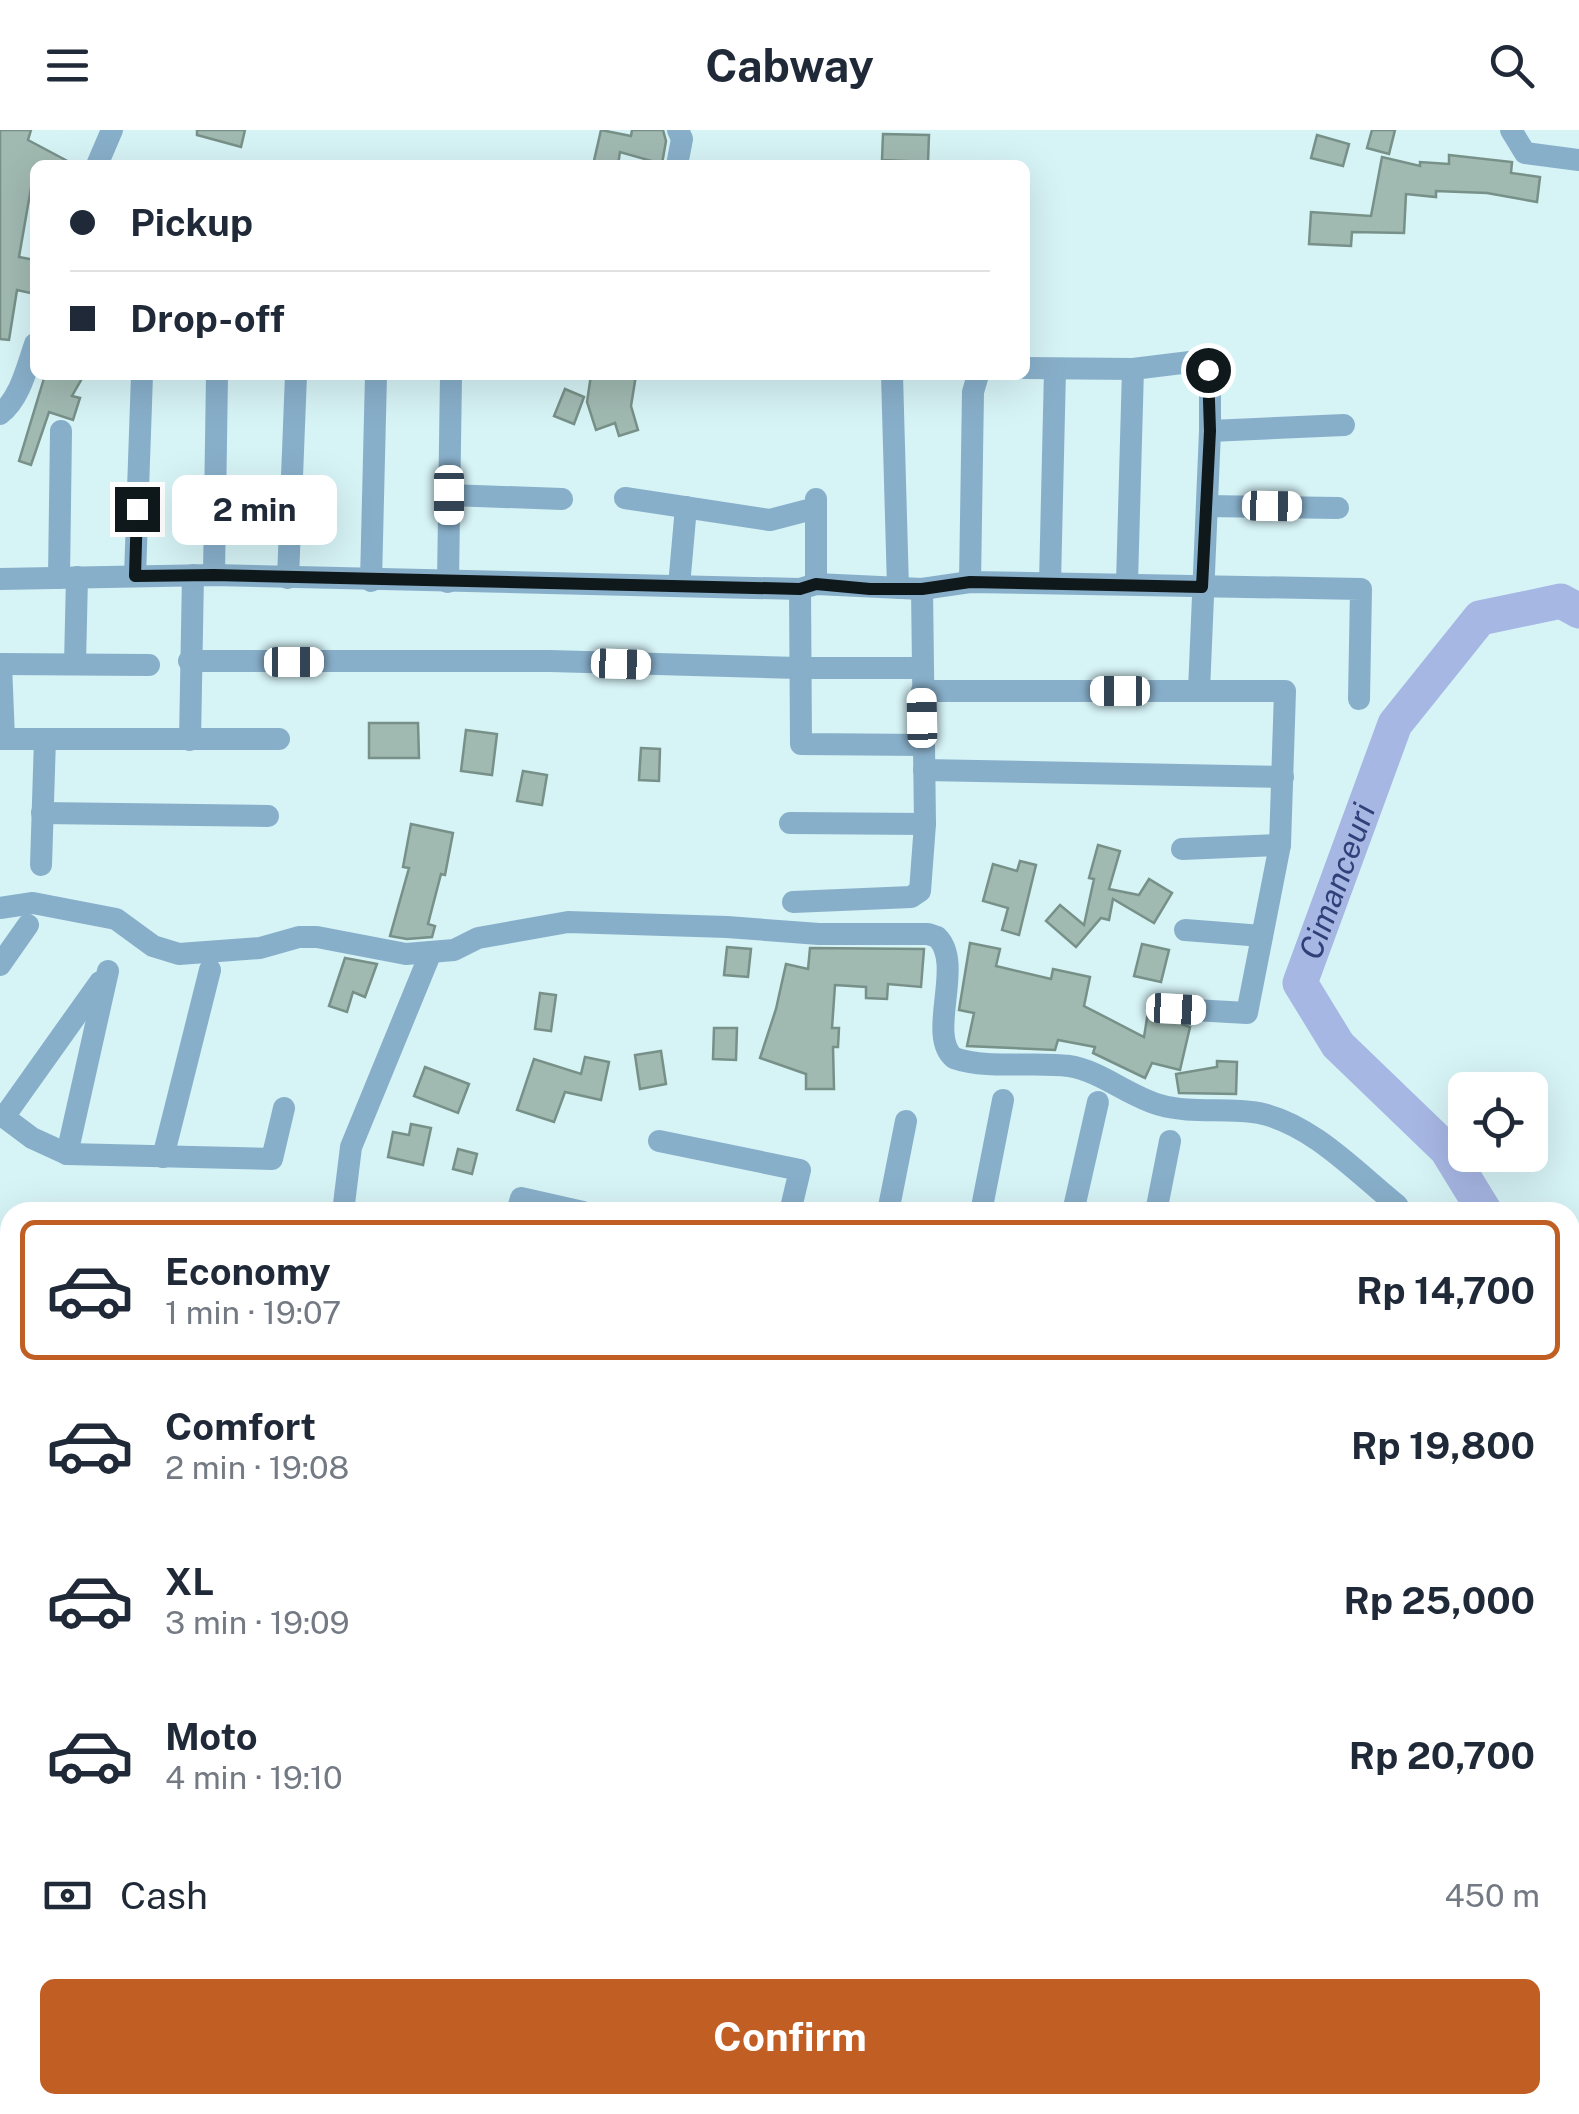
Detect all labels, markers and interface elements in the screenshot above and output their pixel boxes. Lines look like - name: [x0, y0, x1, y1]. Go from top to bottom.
- icon: menu: [40, 38, 95, 93]
- icon: search: [1484, 38, 1539, 93]
- text: Cabway: [705, 39, 874, 92]
- text: Pickup: [130, 200, 253, 245]
- text: Drop-off: [130, 296, 285, 341]
- route start: [1186, 348, 1231, 393]
- car: [434, 465, 464, 525]
- callout: 2 min: [172, 474, 337, 544]
- route end: [115, 487, 160, 532]
- car: [1242, 490, 1302, 522]
- text: 2 min: [213, 491, 296, 528]
- car: [264, 647, 324, 677]
- car: [590, 648, 652, 680]
- car: [1090, 676, 1150, 706]
- car: [906, 688, 938, 748]
- water label: Cimanceuri: [1291, 798, 1382, 964]
- car: [1145, 992, 1207, 1026]
- map controls: [1448, 1072, 1548, 1172]
- button: locate: [1448, 1072, 1548, 1172]
- icon: car: [45, 1245, 135, 1335]
- text: Economy: [165, 1249, 331, 1294]
- text: Rp 14,700: [1356, 1268, 1535, 1313]
- text: 1 min · 19:07: [165, 1294, 341, 1331]
- icon: car: [45, 1400, 135, 1490]
- text: Comfort: [165, 1404, 316, 1449]
- text: Rp 19,800: [1351, 1423, 1535, 1468]
- text: 2 min · 19:08: [165, 1449, 349, 1486]
- icon: car: [45, 1555, 135, 1645]
- text: XL: [165, 1559, 214, 1604]
- text: Rp 25,000: [1344, 1578, 1535, 1623]
- text: 3 min · 19:09: [165, 1604, 349, 1641]
- icon: car: [45, 1710, 135, 1800]
- text: Moto: [165, 1714, 258, 1759]
- text: Rp 20,700: [1349, 1733, 1535, 1778]
- text: 4 min · 19:10: [165, 1759, 343, 1796]
- icon: cash: [40, 1868, 95, 1923]
- text: Cash: [120, 1873, 208, 1918]
- text: 450 m: [1445, 1877, 1540, 1914]
- button: Confirm: [40, 1979, 1540, 2094]

